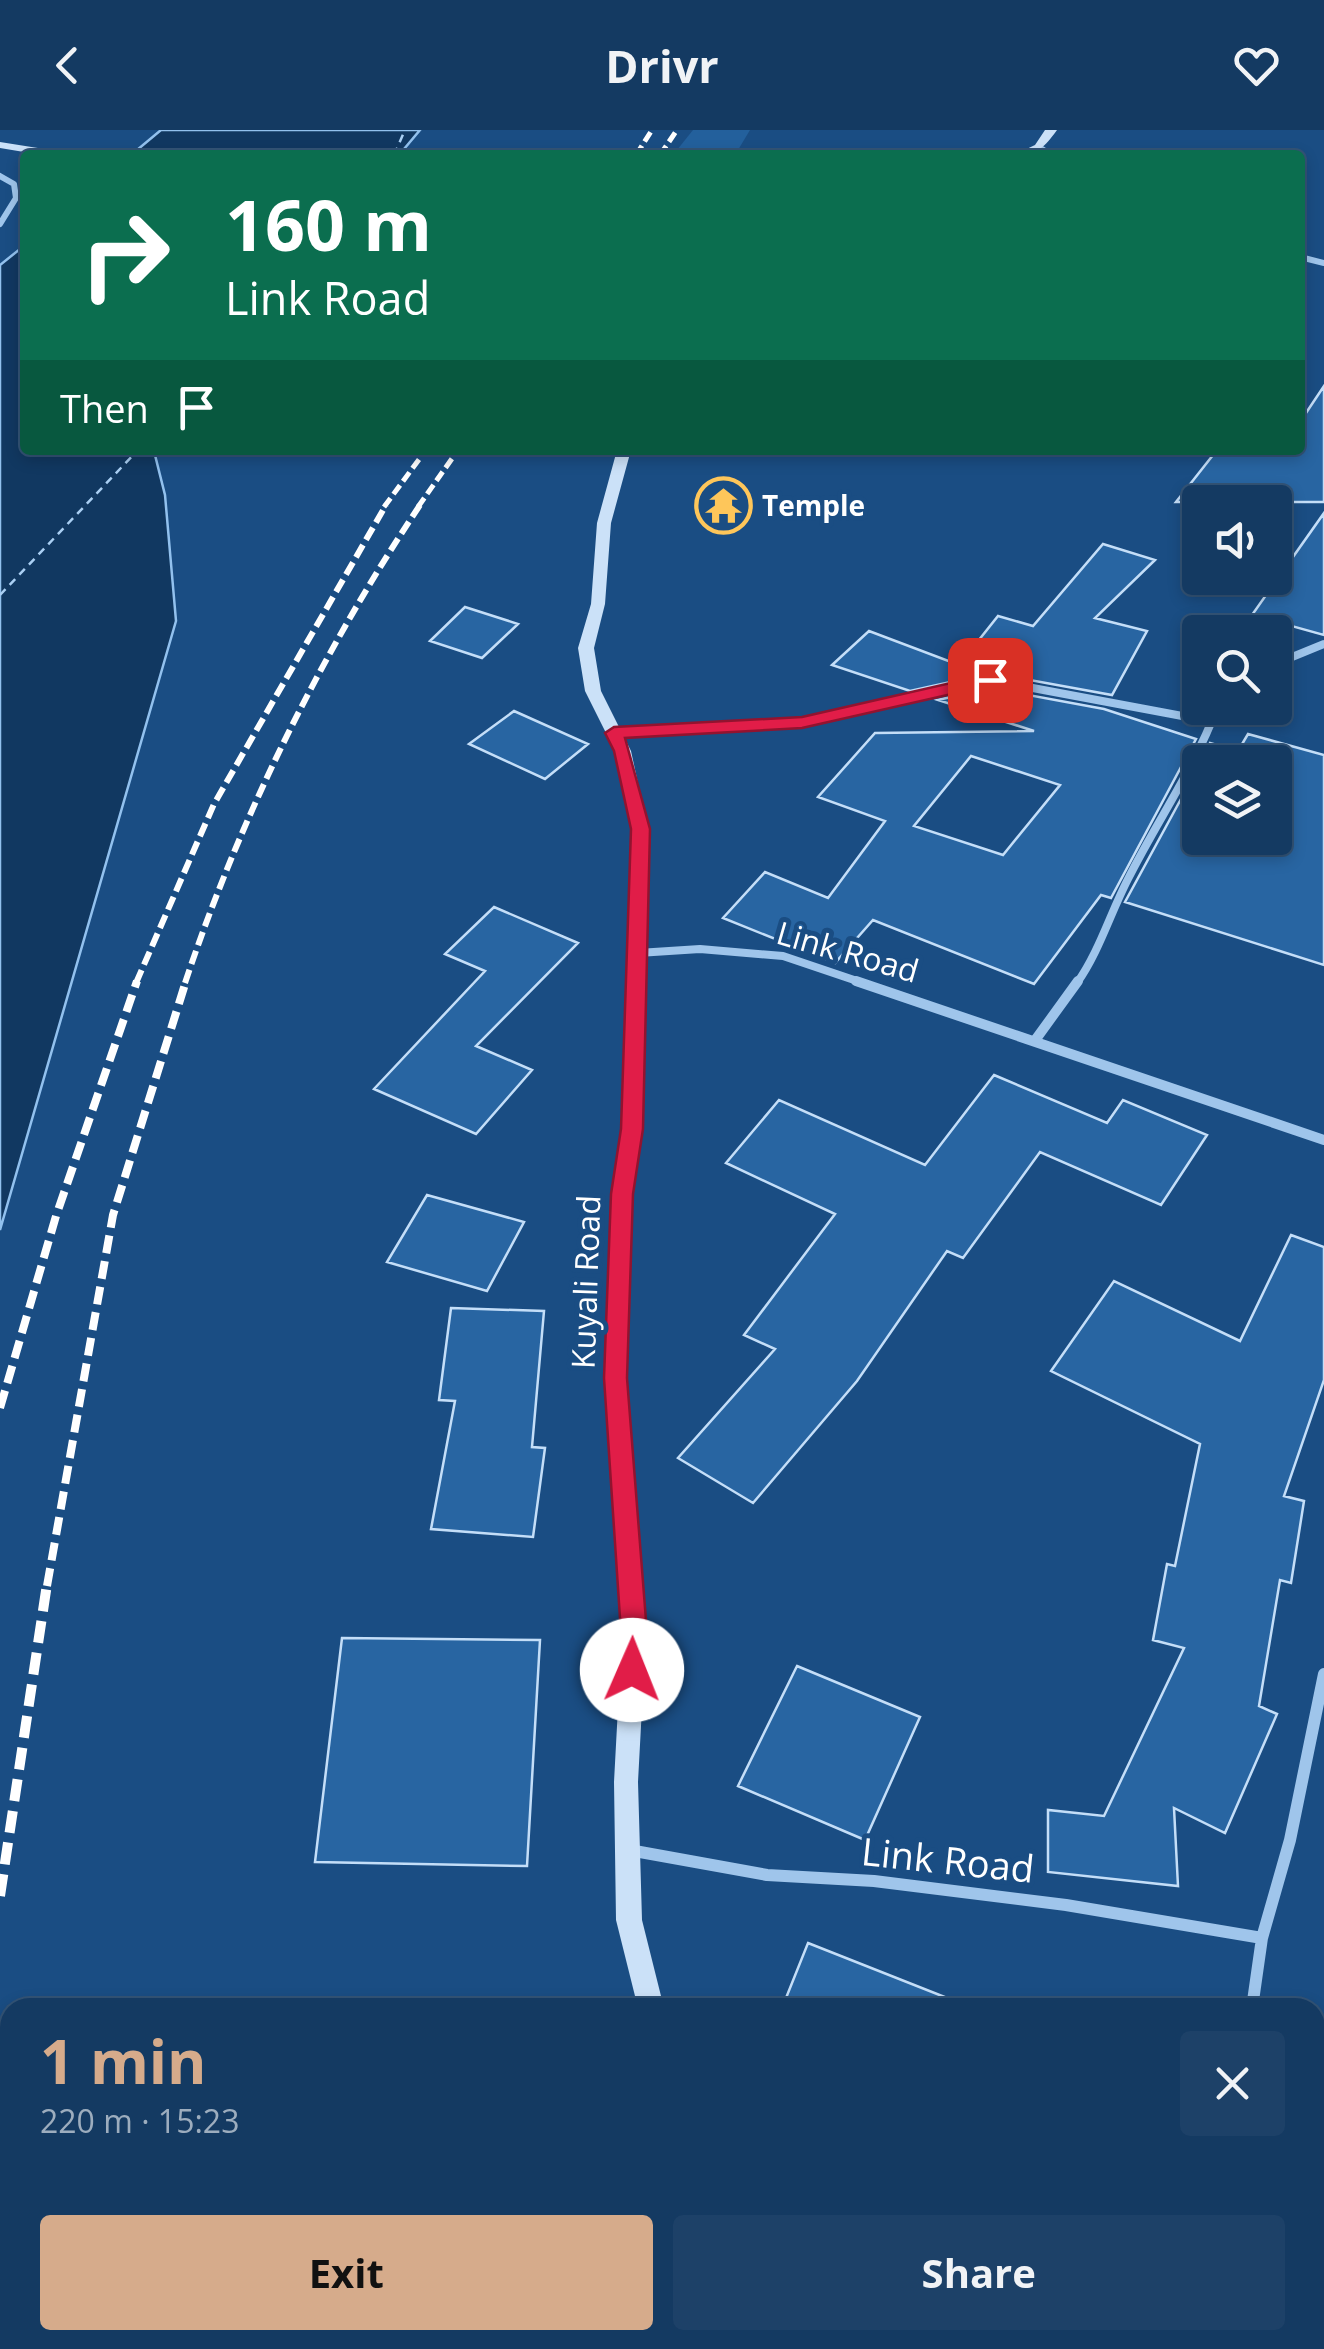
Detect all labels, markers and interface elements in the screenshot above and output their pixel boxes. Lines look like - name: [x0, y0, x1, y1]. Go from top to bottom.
- text: Drivr: [605, 35, 719, 96]
- icon: back: [40, 38, 95, 93]
- icon: heart: [1229, 38, 1284, 93]
- text: 160 m: [225, 176, 432, 272]
- icon: right: [60, 190, 190, 320]
- text: Link Road: [225, 267, 430, 328]
- icon: arrive: [169, 380, 224, 435]
- text: Then: [60, 382, 149, 434]
- temple icon: Temple: [693, 475, 753, 535]
- map controls: [1182, 485, 1292, 855]
- button: sound: [1182, 485, 1292, 595]
- place label: Temple: [762, 486, 865, 524]
- button: search: [1182, 615, 1292, 725]
- pin: [948, 638, 1033, 723]
- icon: arrive: [963, 653, 1018, 708]
- button: layers: [1182, 745, 1292, 855]
- street label: Link Road: [772, 910, 924, 992]
- street label: Kuyali Road: [560, 1194, 610, 1370]
- position arrow: [580, 1618, 684, 1722]
- street label: Link Road: [859, 1824, 1037, 1894]
- text: 1 min: [40, 2020, 207, 2102]
- button: close: [1180, 2031, 1285, 2136]
- text: 220 m · 15:23: [40, 2099, 239, 2142]
- button: Exit: [40, 2215, 653, 2330]
- button: Share: [673, 2215, 1285, 2330]

